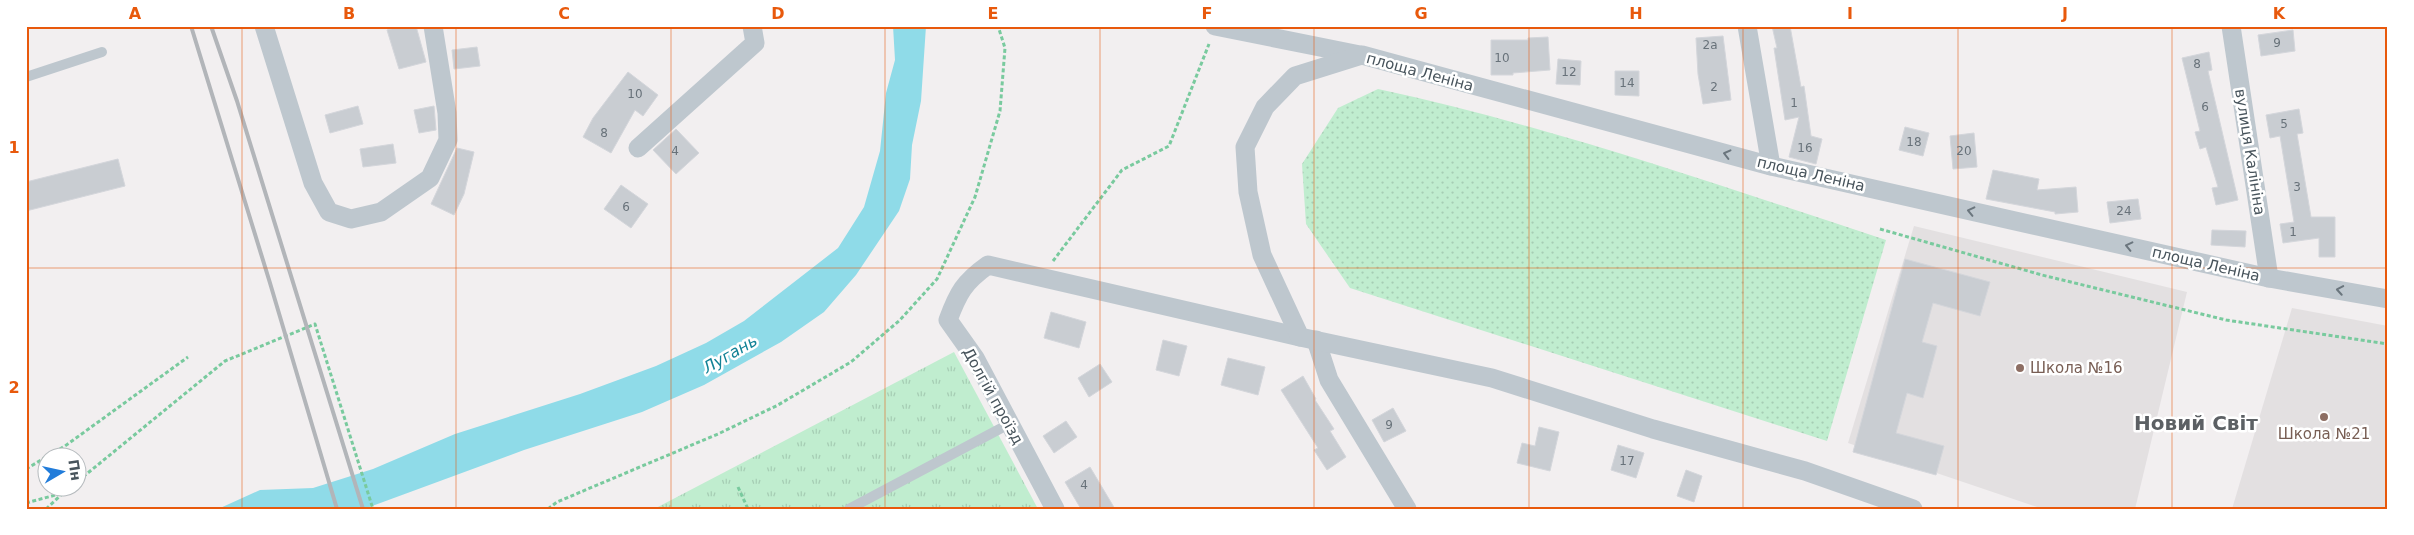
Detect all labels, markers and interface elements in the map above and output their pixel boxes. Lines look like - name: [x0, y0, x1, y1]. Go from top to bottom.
- text: A: [129, 4, 142, 23]
- text: B: [343, 4, 355, 23]
- text: C: [558, 4, 570, 23]
- text: D: [771, 4, 785, 23]
- text: E: [988, 4, 998, 23]
- text: F: [1202, 4, 1212, 23]
- text: G: [1414, 4, 1428, 23]
- text: H: [1629, 4, 1643, 23]
- text: I: [1847, 4, 1853, 23]
- text: J: [2061, 4, 2068, 23]
- text: K: [2273, 4, 2286, 23]
- house number: 9: [2273, 36, 2281, 50]
- house number: 2а: [1703, 38, 1718, 52]
- street label: площа Леніна: [1364, 49, 1476, 95]
- house number: 10: [1494, 51, 1510, 65]
- house number: 8: [2193, 57, 2201, 71]
- house number: 12: [1561, 65, 1577, 79]
- house number: 14: [1619, 76, 1635, 90]
- house number: 2: [1710, 80, 1718, 94]
- house number: 10: [627, 87, 643, 101]
- street label: вулиця Калініна: [2231, 88, 2269, 216]
- house number: 1: [1790, 96, 1798, 110]
- house number: 6: [2201, 100, 2209, 114]
- house number: 5: [2280, 117, 2288, 131]
- house number: 8: [600, 126, 608, 140]
- house number: 18: [1906, 135, 1922, 149]
- text: 1: [8, 138, 20, 157]
- house number: 16: [1797, 141, 1813, 155]
- house number: 4: [671, 144, 679, 158]
- house number: 20: [1956, 144, 1972, 158]
- one-way arrow: [1724, 150, 1732, 160]
- street label: площа Леніна: [1755, 153, 1867, 195]
- house number: 3: [2293, 180, 2301, 194]
- house number: 6: [622, 200, 630, 214]
- house number: 24: [2116, 204, 2132, 218]
- one-way arrow: [1966, 206, 1975, 217]
- house number: 1: [2289, 225, 2297, 239]
- one-way arrow: [2125, 241, 2134, 252]
- street label: площа Леніна: [2150, 243, 2262, 285]
- one-way arrow: [2335, 286, 2344, 296]
- water label: Лугань: [699, 331, 761, 378]
- street label: Долгій проїзд: [959, 344, 1027, 448]
- place label: Школа №16: [2030, 359, 2123, 377]
- marker: Школа №16: [2014, 362, 2026, 374]
- text: 2: [8, 378, 20, 397]
- district label: Новий Світ: [2134, 411, 2258, 435]
- marker: Школа №21: [2318, 411, 2330, 423]
- house number: 9: [1385, 418, 1393, 432]
- place label: Школа №21: [2278, 425, 2370, 443]
- north arrow: [38, 448, 88, 498]
- house number: 17: [1619, 454, 1635, 468]
- text: Пн: [65, 458, 84, 482]
- house number: 4: [1080, 478, 1088, 492]

